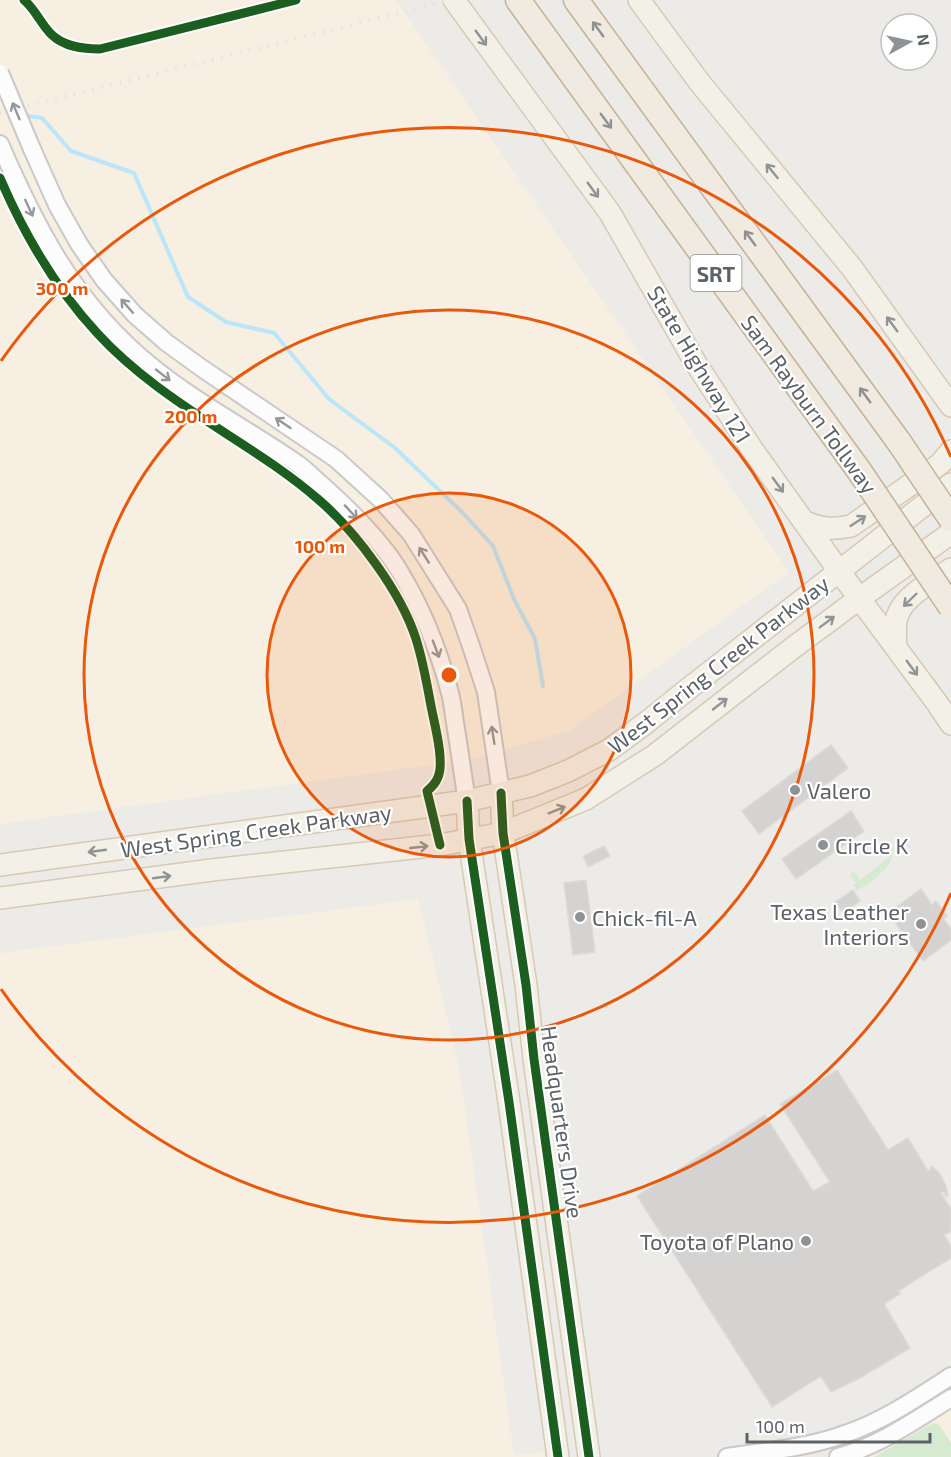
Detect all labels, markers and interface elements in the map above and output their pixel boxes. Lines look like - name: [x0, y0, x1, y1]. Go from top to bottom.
- north arrow: [879, 12, 939, 72]
- one-way arrow: [592, 22, 604, 38]
- one-way arrow: [475, 29, 487, 45]
- text: N: [914, 33, 935, 47]
- one-way arrow: [10, 102, 21, 121]
- one-way arrow: [600, 113, 612, 129]
- one-way arrow: [766, 163, 779, 179]
- one-way arrow: [586, 182, 599, 198]
- one-way arrow: [24, 199, 36, 217]
- one-way arrow: [744, 230, 756, 246]
- road number: SRT: [690, 255, 742, 291]
- text: 300 m: [36, 277, 88, 299]
- street label: State Highway 121: [643, 281, 757, 447]
- one-way arrow: [120, 299, 134, 314]
- street label: Sam Rayburn Tollway: [736, 310, 884, 499]
- one-way arrow: [886, 317, 898, 333]
- one-way arrow: [155, 368, 171, 381]
- one-way arrow: [858, 388, 871, 404]
- text: 200 m: [165, 405, 217, 427]
- one-way arrow: [275, 417, 291, 429]
- one-way arrow: [771, 477, 784, 493]
- one-way arrow: [344, 505, 358, 520]
- one-way arrow: [850, 515, 866, 527]
- text: 100 m: [295, 535, 345, 557]
- one-way arrow: [417, 547, 429, 564]
- street label: West Spring Creek Parkway: [602, 569, 834, 758]
- one-way arrow: [903, 592, 918, 607]
- one-way arrow: [818, 616, 834, 629]
- one-way arrow: [432, 639, 443, 658]
- one-way arrow: [906, 659, 918, 675]
- centre of rings: [439, 665, 459, 685]
- one-way arrow: [711, 698, 727, 711]
- one-way arrow: [487, 725, 498, 745]
- place label: Valero: [807, 777, 871, 803]
- marker: Valero: [788, 783, 802, 797]
- street label: West Spring Creek Parkway: [119, 798, 394, 862]
- one-way arrow: [547, 804, 566, 815]
- place label: Circle K: [835, 832, 909, 858]
- marker: Circle K: [816, 838, 830, 852]
- one-way arrow: [409, 841, 428, 852]
- one-way arrow: [88, 846, 108, 857]
- one-way arrow: [152, 871, 171, 882]
- place label: Texas Leather Interiors: [770, 898, 909, 949]
- place label: Chick-fil-A: [592, 904, 697, 930]
- marker: Chick-fil-A: [573, 910, 587, 924]
- marker: Texas Leather Interiors: [914, 917, 928, 931]
- street label: Headquarters Drive: [537, 1024, 589, 1220]
- place label: Toyota of Plano: [640, 1228, 794, 1254]
- marker: Toyota of Plano: [799, 1234, 813, 1248]
- scale bar: [747, 1406, 930, 1444]
- text: 100 m: [756, 1415, 805, 1437]

